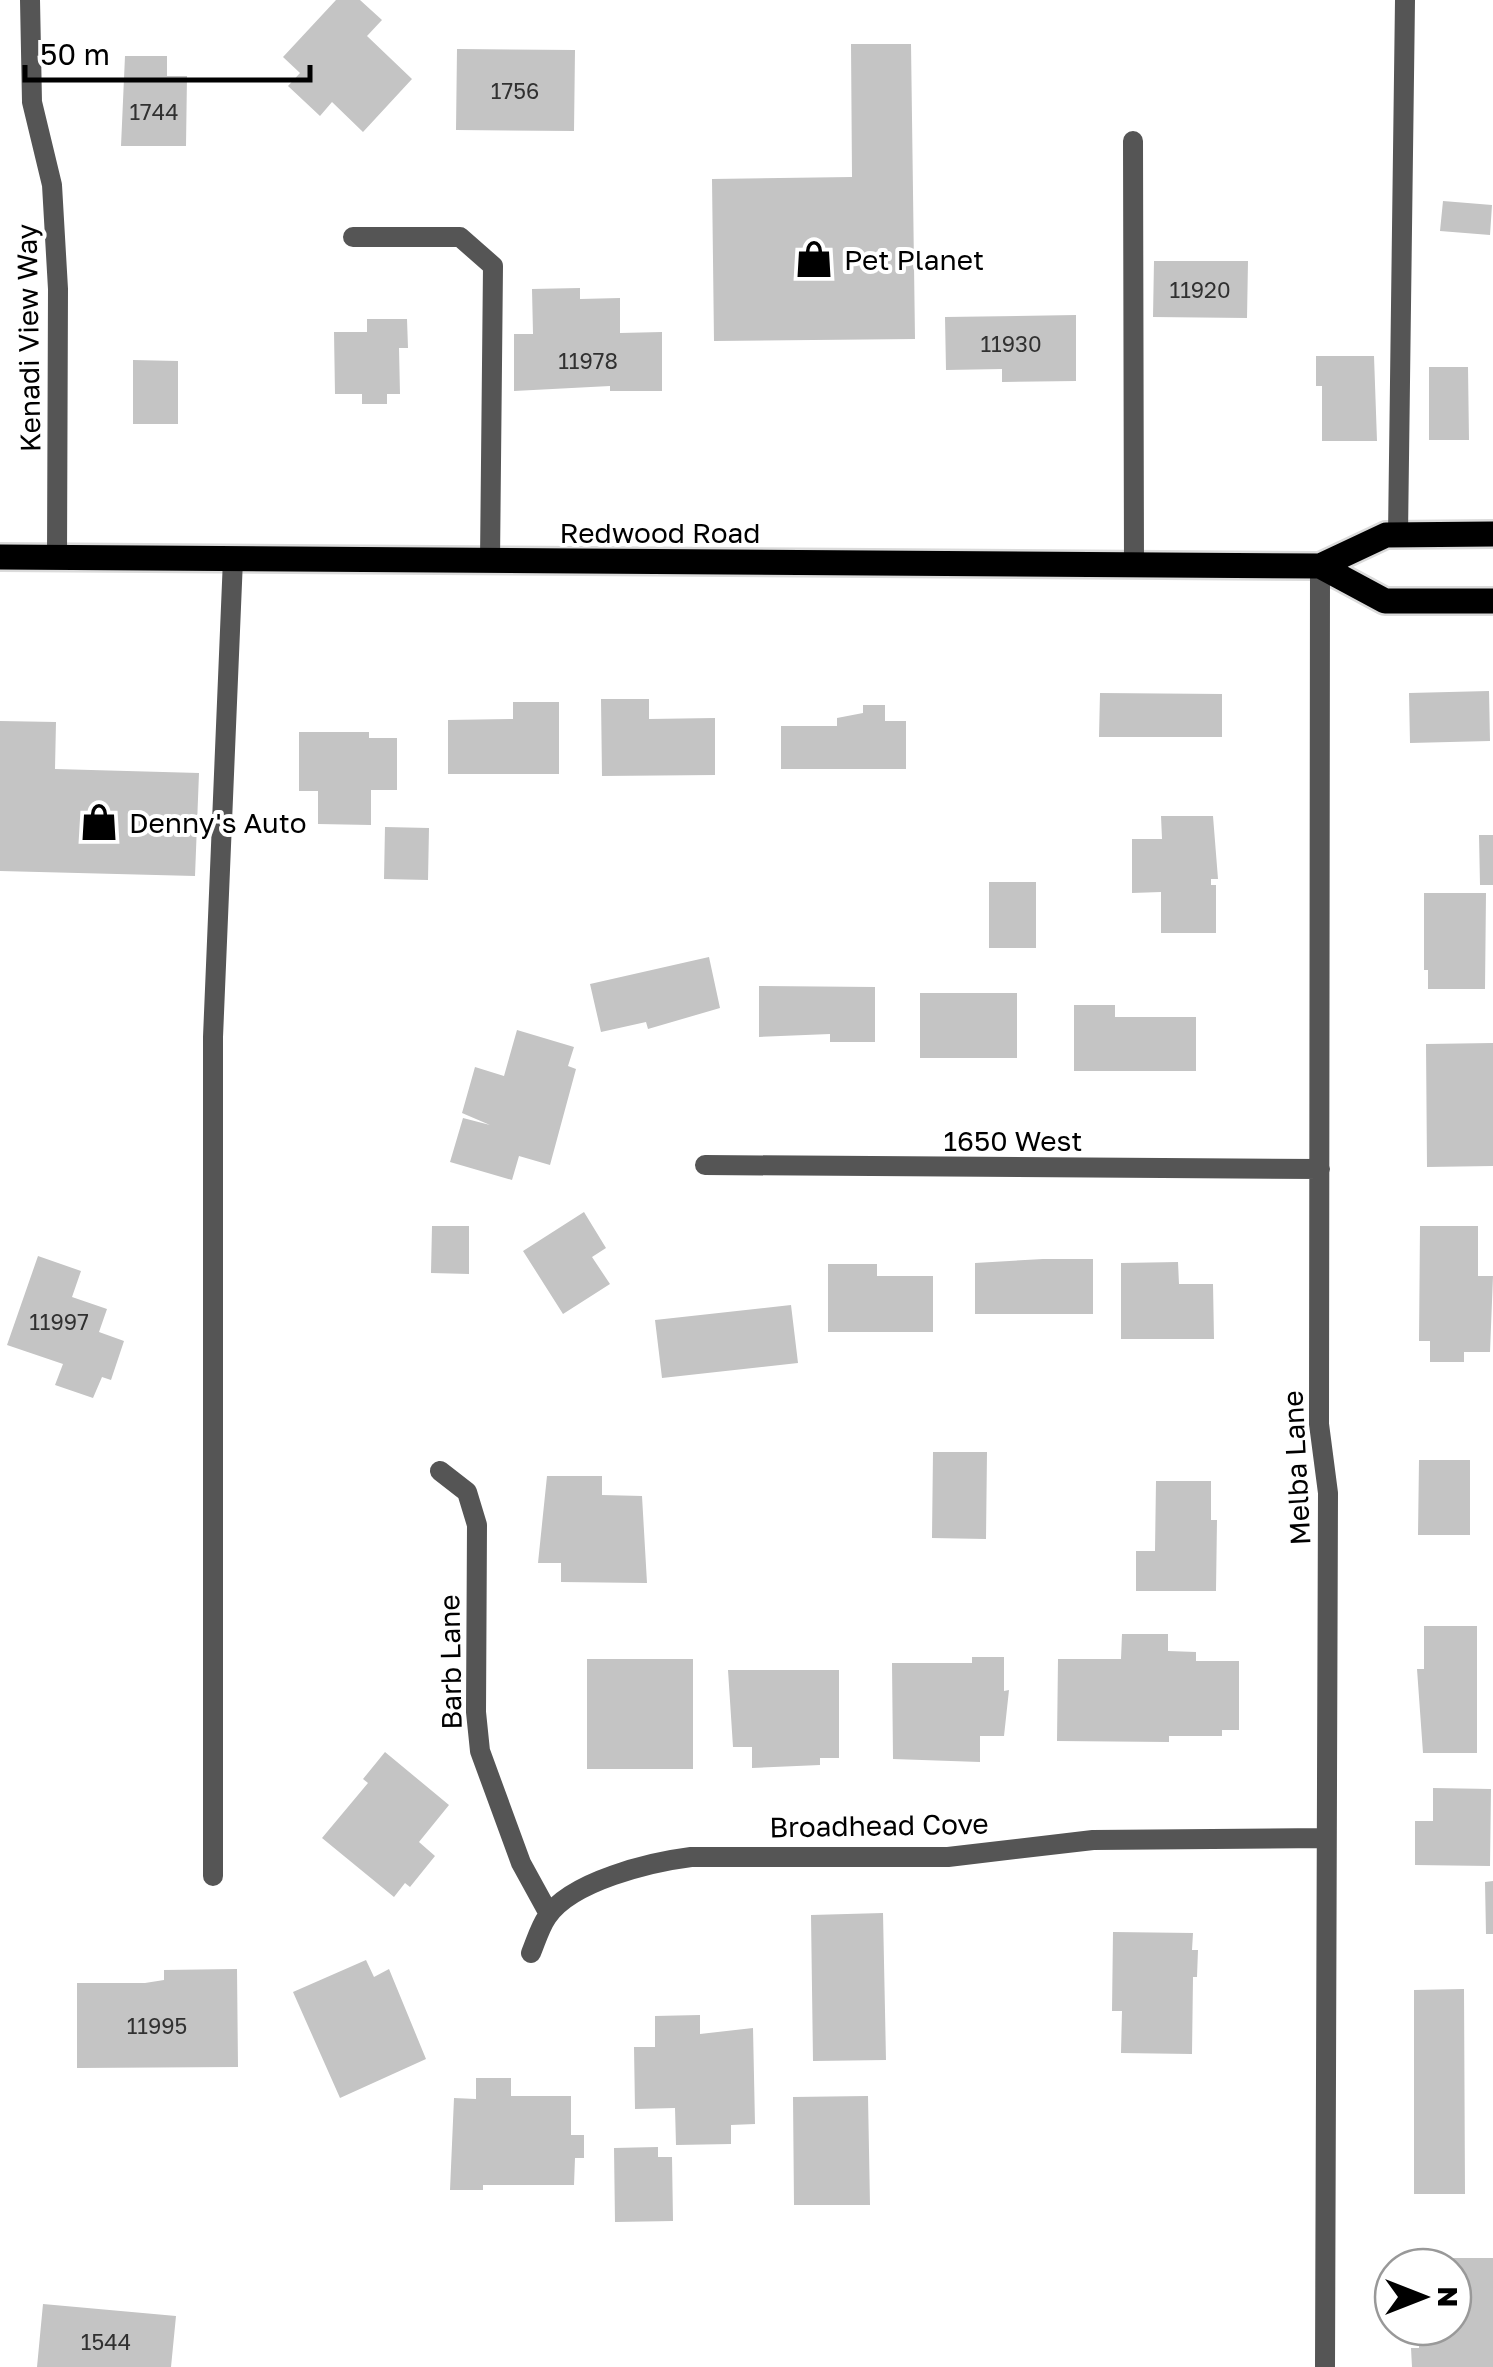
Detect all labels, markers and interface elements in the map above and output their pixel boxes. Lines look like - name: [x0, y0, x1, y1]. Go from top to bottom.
- scale bar: [25, 20, 310, 82]
- text: 50 m: [40, 36, 110, 72]
- house number: 1756: [491, 77, 539, 104]
- house number: 1744: [129, 98, 179, 125]
- street label: Kenadi View Way: [10, 223, 46, 452]
- shop icon: Pet Planet: [793, 238, 835, 280]
- place label: Pet Planet: [844, 243, 984, 276]
- house number: 11920: [1169, 276, 1231, 303]
- house number: 11930: [980, 330, 1042, 357]
- house number: 11978: [558, 347, 618, 374]
- street label: Redwood Road: [559, 516, 761, 549]
- shop icon: Denny's Auto: [78, 801, 120, 843]
- place label: Denny's Auto: [129, 806, 307, 839]
- street label: 1650 West: [943, 1124, 1083, 1157]
- house number: 11997: [29, 1308, 89, 1335]
- street label: Melba Lane: [1275, 1390, 1317, 1546]
- street label: Barb Lane: [432, 1594, 468, 1730]
- street label: Broadhead Cove: [769, 1807, 989, 1843]
- house number: 11995: [127, 2012, 187, 2039]
- north arrow: [1373, 2247, 1473, 2347]
- text: N: [1432, 2286, 1465, 2308]
- house number: 1544: [81, 2328, 131, 2355]

